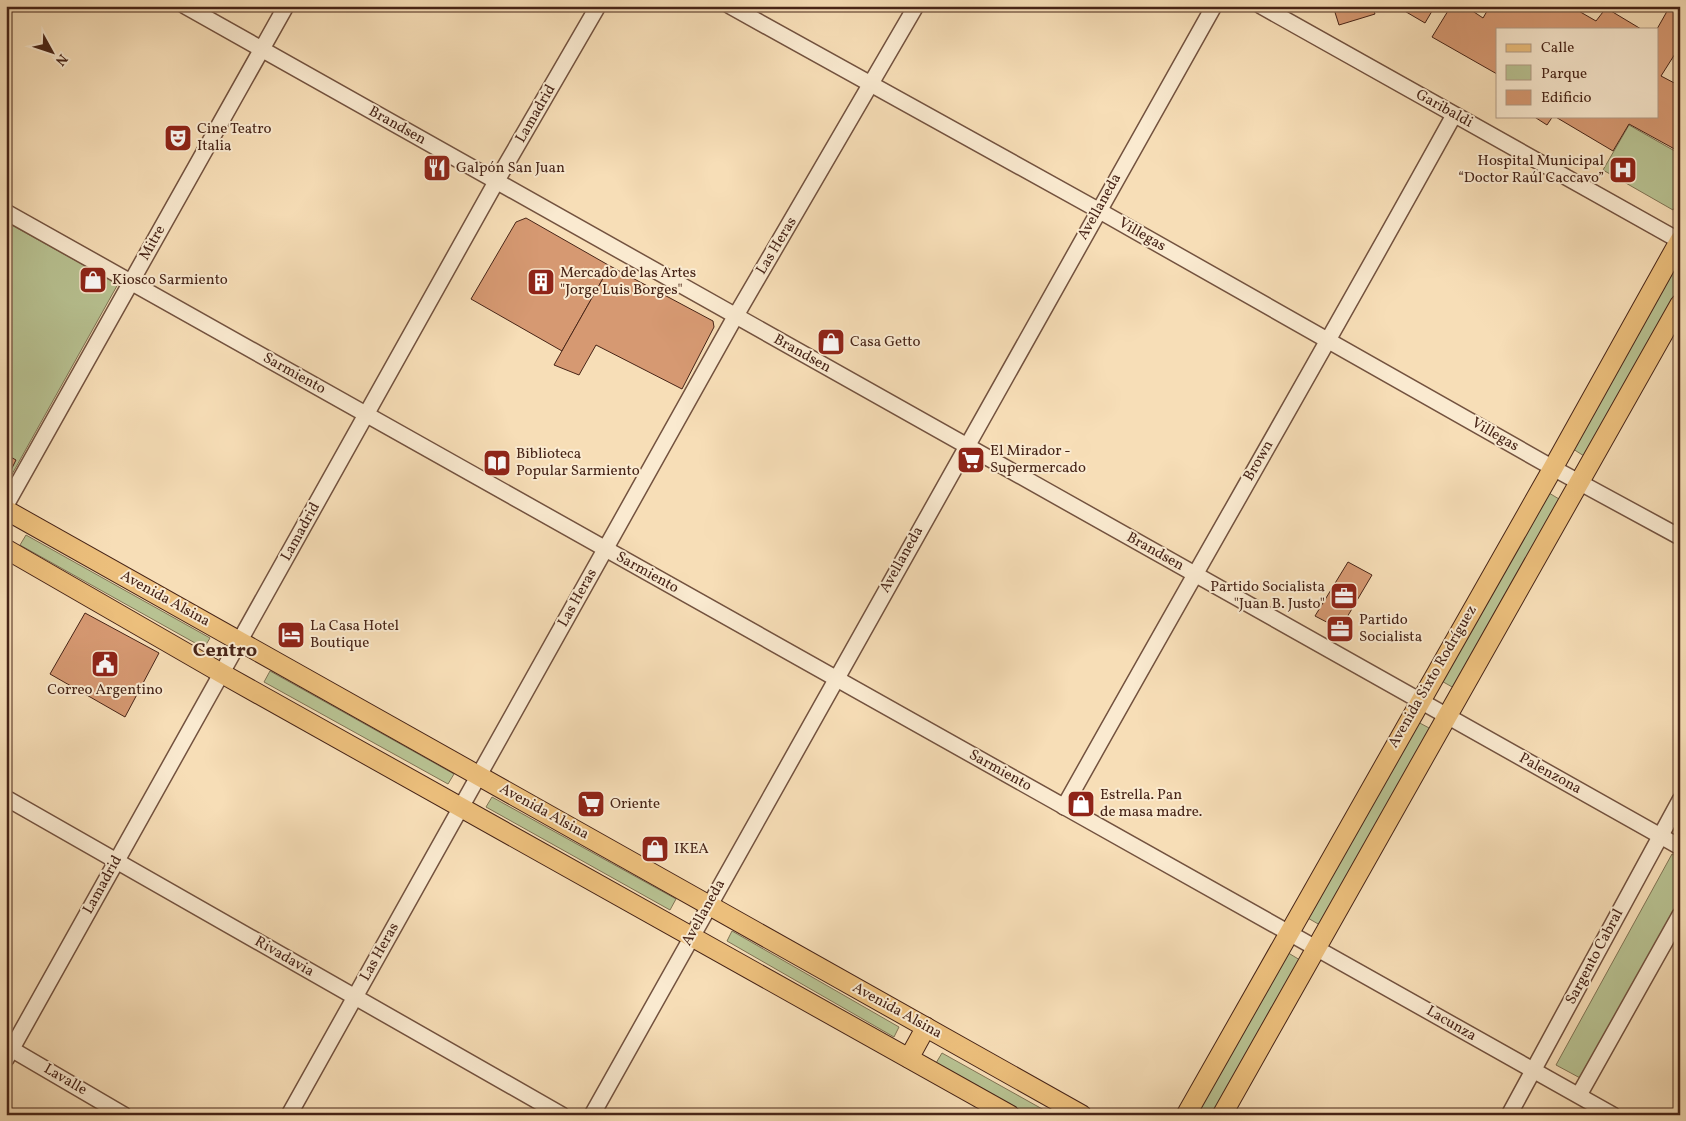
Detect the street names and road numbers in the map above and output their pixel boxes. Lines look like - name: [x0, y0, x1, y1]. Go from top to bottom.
- street label: Lamadrid: [511, 81, 561, 147]
- street label: Garibaldi: [1412, 85, 1476, 133]
- street label: Brandsen: [364, 102, 430, 150]
- street label: Avellaneda: [1073, 170, 1127, 244]
- street label: Las Heras: [752, 213, 802, 279]
- street label: Villegas: [1114, 213, 1170, 257]
- street label: Mitre: [135, 222, 171, 264]
- street label: Brandsen: [769, 330, 835, 378]
- street label: Sarmiento: [259, 348, 329, 400]
- street label: Villegas: [1467, 413, 1523, 457]
- street label: Brown: [1239, 437, 1279, 485]
- street label: Lamadrid: [276, 499, 326, 565]
- street label: Avellaneda: [875, 523, 929, 597]
- street label: Brandsen: [1122, 528, 1188, 576]
- street label: Sarmiento: [612, 547, 682, 599]
- street label: Las Heras: [553, 565, 603, 631]
- street label: Avenida Alsina: [116, 566, 214, 632]
- street label: Avenida Sixto Rodríguez: [1384, 602, 1482, 752]
- street label: Sarmiento: [965, 745, 1035, 797]
- street label: Palenzona: [1515, 748, 1585, 800]
- street label: Avenida Alsina: [495, 779, 593, 845]
- street label: Lamadrid: [78, 852, 128, 918]
- street label: Avellaneda: [677, 876, 731, 950]
- street label: Sargento Cabral: [1561, 905, 1629, 1009]
- street label: Las Heras: [355, 919, 405, 985]
- street label: Rivadavia: [250, 932, 318, 982]
- street label: Avenida Alsina: [848, 978, 946, 1044]
- street label: Lacunza: [1422, 1001, 1480, 1047]
- street label: Lavalle: [39, 1059, 91, 1101]

